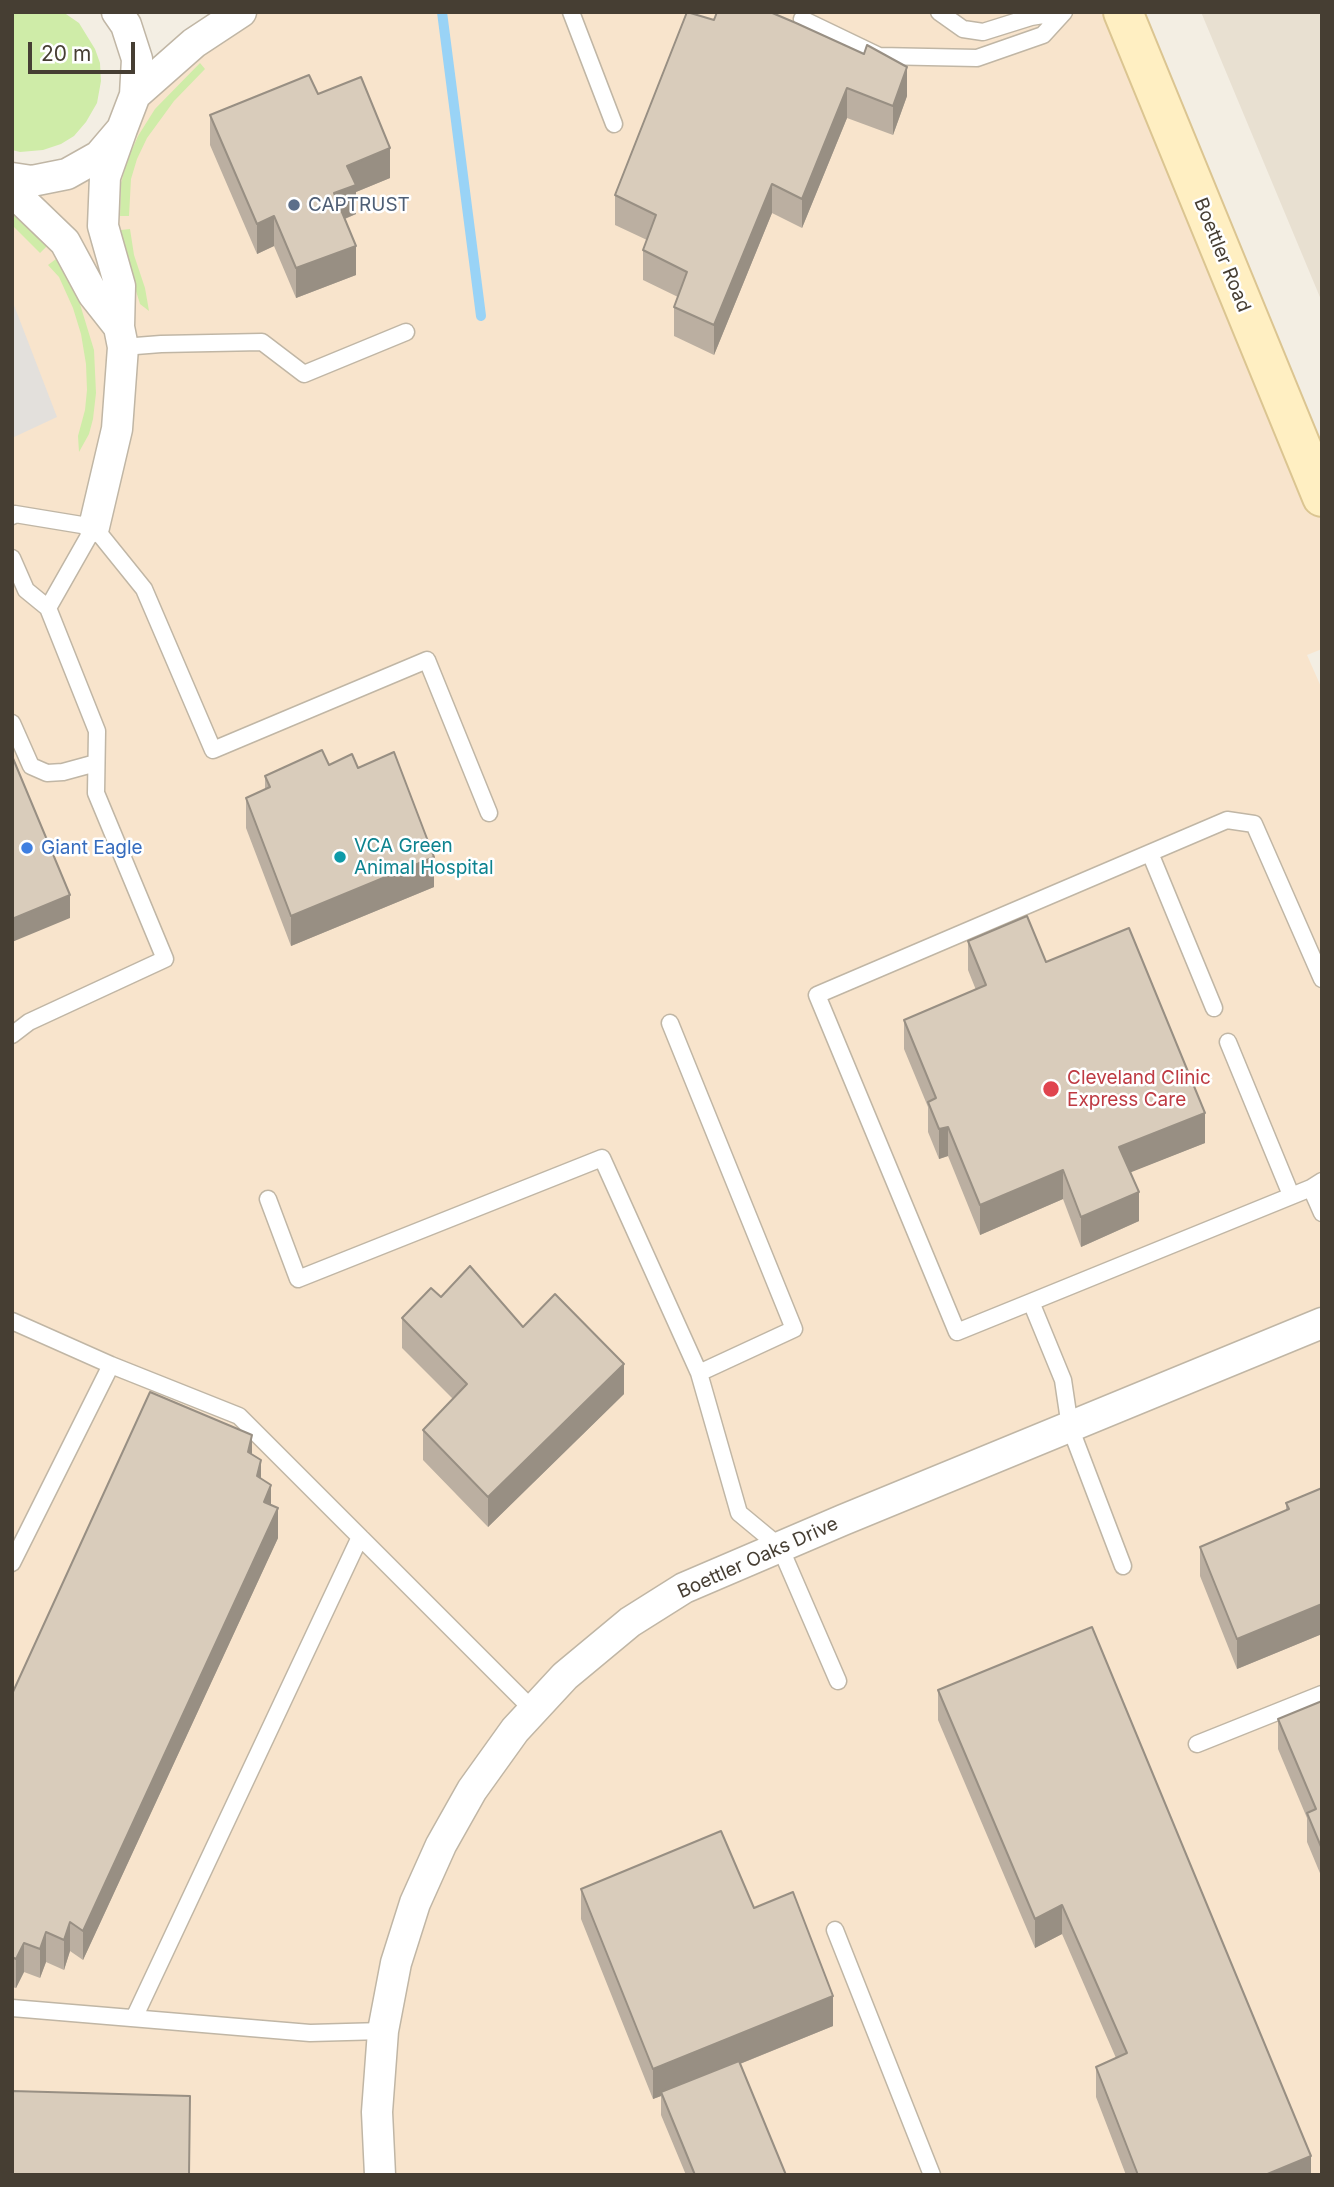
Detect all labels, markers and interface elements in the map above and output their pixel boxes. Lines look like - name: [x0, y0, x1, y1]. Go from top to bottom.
- scale bar: [32, 28, 138, 72]
- text: 20 m: [41, 41, 91, 66]
- place label: CAPTRUST: [308, 194, 410, 216]
- street label: Boettler Road: [1189, 195, 1255, 315]
- marker: CAPTRUST: [286, 197, 302, 213]
- place label: VCA Green Animal Hospital: [354, 835, 494, 879]
- place label: Giant Eagle: [41, 837, 143, 859]
- marker: Giant Eagle: [19, 840, 35, 856]
- marker: VCA Green Animal Hospital: [332, 849, 348, 865]
- place label: Cleveland Clinic Express Care: [1067, 1067, 1211, 1111]
- marker: Cleveland Clinic Express Care: [1041, 1079, 1061, 1099]
- street label: Boettler Oaks Drive: [674, 1512, 842, 1604]

